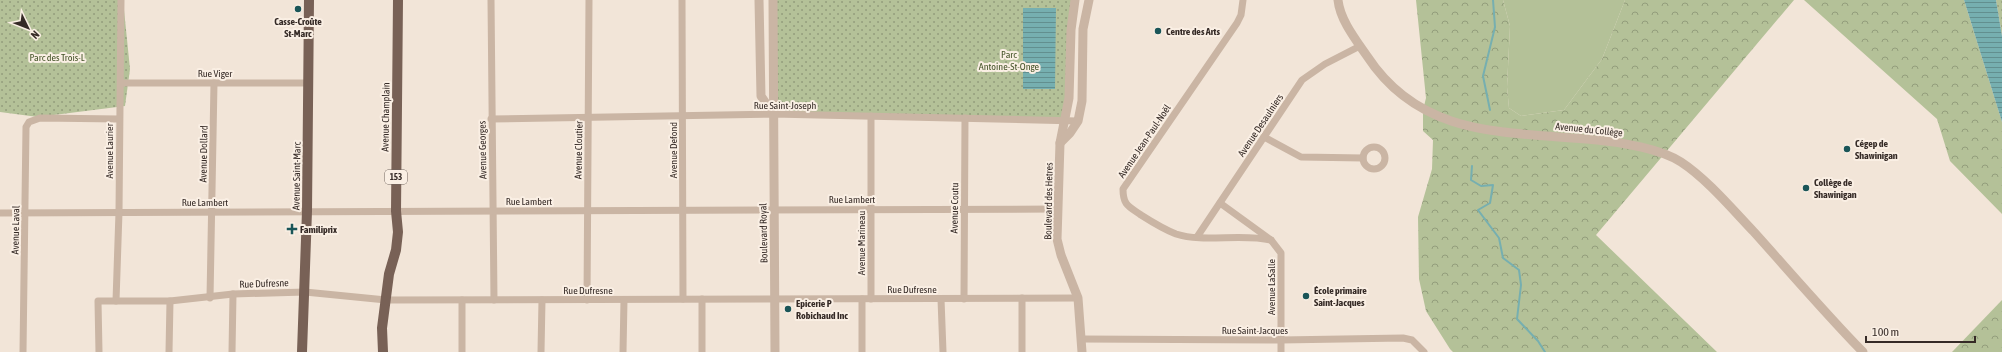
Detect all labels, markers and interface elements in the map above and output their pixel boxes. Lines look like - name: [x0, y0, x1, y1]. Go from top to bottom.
- marker: Casse-Croûte St-Marc: [293, 4, 303, 14]
- north arrow: [8, 8, 48, 48]
- place label: Casse-Croûte St-Marc: [274, 16, 322, 39]
- marker: Centre des Arts: [1153, 26, 1163, 36]
- place label: Centre des Arts: [1166, 26, 1220, 37]
- text: N: [29, 28, 42, 41]
- park label: Parc Antoine-St-Onge: [979, 49, 1040, 72]
- park label: Parc des Trois-L: [29, 52, 85, 63]
- street label: Rue Viger: [198, 68, 233, 79]
- street label: Avenue Champlain: [379, 82, 392, 152]
- street label: Avenue Desaulniers: [1235, 92, 1286, 159]
- street label: Rue Saint-Joseph: [754, 100, 816, 111]
- street label: Avenue Jean-Paul-Noël: [1116, 102, 1173, 180]
- street label: Avenue Georges: [476, 120, 489, 179]
- street label: Avenue Cloutier: [572, 120, 585, 179]
- street label: Avenue du Collège: [1555, 120, 1624, 139]
- street label: Avenue Laurier: [104, 122, 115, 179]
- street label: Avenue Defond: [668, 122, 679, 178]
- street label: Avenue Dollard: [198, 125, 210, 183]
- place label: Cégep de Shawinigan: [1855, 138, 1898, 161]
- street label: Avenue Saint-Marc: [290, 141, 303, 210]
- marker: Cégep de Shawinigan: [1842, 144, 1852, 154]
- street label: Boulevard des Hetres: [1042, 162, 1055, 240]
- road number: 153: [385, 170, 407, 184]
- place label: Collège de Shawinigan: [1814, 177, 1857, 200]
- street label: Avenue Coutu: [949, 182, 960, 233]
- marker: Collège de Shawinigan: [1801, 183, 1811, 193]
- street label: Rue Lambert: [829, 194, 875, 205]
- street label: Rue Lambert: [506, 196, 552, 207]
- street label: Rue Lambert: [182, 197, 228, 208]
- street label: Boulevard Royal: [757, 203, 770, 263]
- street label: Avenue Laval: [10, 205, 21, 255]
- street label: Avenue Marineau: [856, 211, 867, 275]
- marker: Familiprix: [287, 224, 297, 234]
- place label: Familiprix: [300, 224, 337, 235]
- street label: Avenue LaSalle: [1266, 258, 1277, 315]
- street label: Rue Dufresne: [239, 277, 289, 290]
- street label: Rue Dufresne: [887, 284, 937, 295]
- street label: Rue Dufresne: [563, 285, 613, 296]
- place label: École primaire Saint-Jacques: [1314, 285, 1367, 308]
- marker: École primaire Saint-Jacques: [1301, 291, 1311, 301]
- place label: Epicerie P Robichaud Inc: [796, 298, 848, 321]
- marker: Epicerie P Robichaud Inc: [783, 304, 793, 314]
- scale bar: [1866, 318, 1975, 344]
- street label: Rue Saint-Jacques: [1222, 325, 1289, 336]
- text: 100 m: [1872, 325, 1899, 339]

